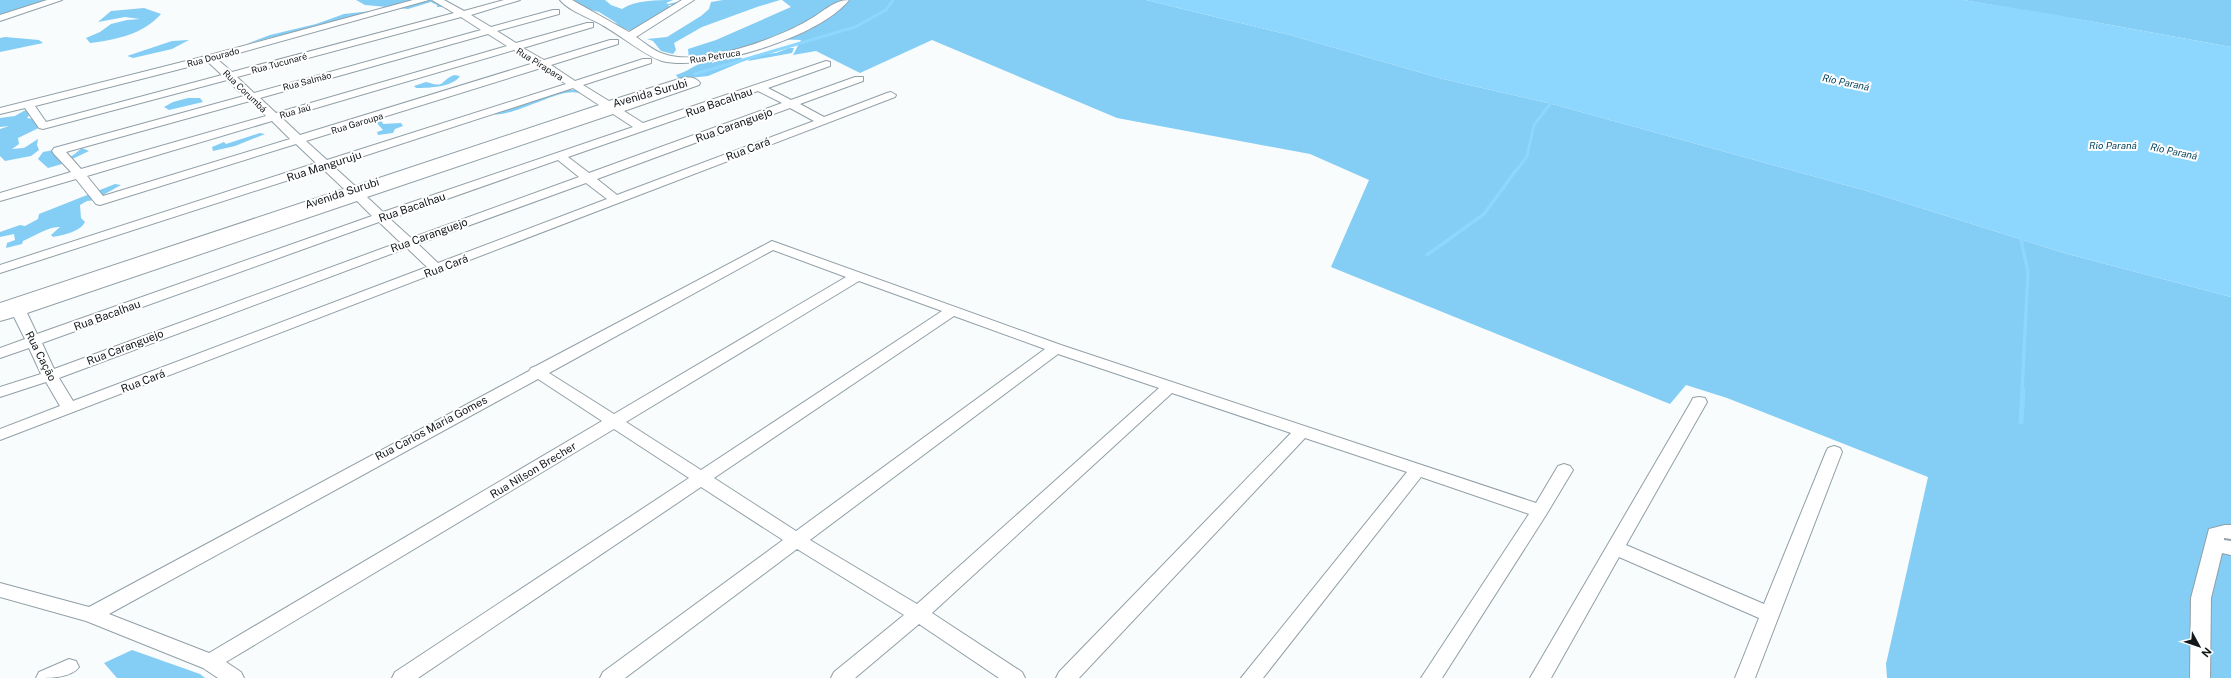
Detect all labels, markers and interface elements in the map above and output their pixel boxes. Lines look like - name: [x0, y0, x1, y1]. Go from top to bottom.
- street label: Rua Dourado: [186, 45, 240, 69]
- street label: Rua Pirapara: [514, 45, 566, 83]
- street label: Rua Petruca: [689, 47, 741, 65]
- street label: Rua Tucunaré: [250, 50, 308, 76]
- street label: Rua Corumbá: [221, 67, 269, 115]
- street label: Rua Salmão: [281, 69, 333, 93]
- water label: Río Paraná: [1821, 71, 1871, 93]
- street label: Avenida Surubi: [611, 77, 689, 109]
- street label: Rua Bacalhau: [684, 85, 754, 119]
- street label: Rua Jaú: [278, 101, 312, 121]
- street label: Rua Caranguejo: [694, 106, 774, 144]
- street label: Rua Garoupa: [330, 110, 384, 136]
- street label: Rua Cará: [724, 135, 772, 163]
- water label: Rio Paraná: [2089, 139, 2137, 151]
- water label: Río Paraná: [2149, 140, 2199, 162]
- street label: Rua Manguruju: [285, 148, 363, 184]
- street label: Avenida Surubi: [303, 175, 381, 211]
- street label: Rua Bacalhau: [377, 190, 447, 224]
- street label: Rua Caranguejo: [389, 216, 469, 254]
- street label: Rua Cará: [422, 252, 470, 280]
- street label: Rua Bacalhau: [72, 297, 142, 333]
- street label: Rua Caranguejo: [85, 327, 165, 367]
- street label: Rua Cação: [22, 329, 59, 383]
- street label: Rua Cará: [119, 367, 167, 395]
- street label: Rua Carlos Maria Gomes: [373, 393, 489, 463]
- street label: Rua Nilson Brecher: [488, 440, 578, 500]
- north arrow: [2179, 626, 2219, 666]
- text: N: [2199, 645, 2214, 660]

